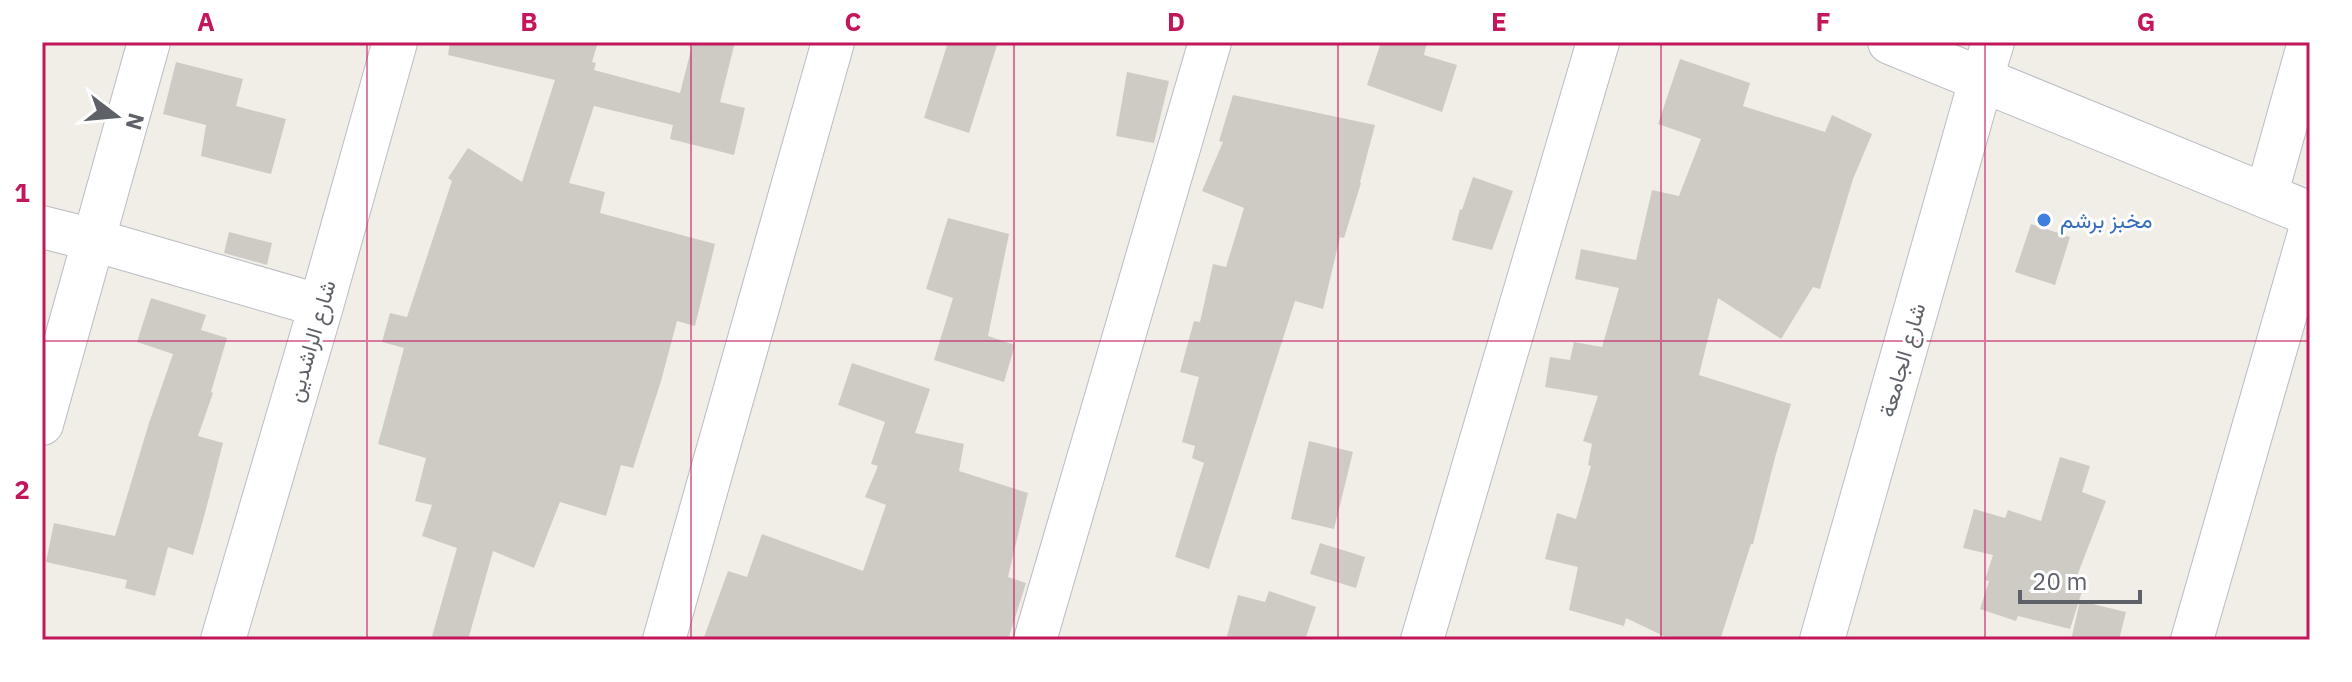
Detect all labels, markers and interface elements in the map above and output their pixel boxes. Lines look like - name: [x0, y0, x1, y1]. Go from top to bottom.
- text: A: [197, 4, 215, 38]
- text: B: [520, 4, 538, 38]
- text: C: [845, 4, 862, 38]
- text: D: [1167, 4, 1185, 38]
- text: E: [1491, 4, 1507, 38]
- text: F: [1815, 4, 1831, 38]
- text: G: [2137, 4, 2155, 38]
- north arrow: [76, 76, 156, 156]
- text: N: [120, 110, 152, 133]
- text: 1: [14, 175, 30, 209]
- place label: مخبز برشم: [2060, 205, 2153, 235]
- marker: مخبز برشم: [2035, 211, 2053, 229]
- street label: شارع الراشدين: [279, 277, 343, 405]
- street label: شارع الجامعة: [1871, 299, 1933, 421]
- text: 2: [14, 472, 30, 506]
- scale bar: [2020, 554, 2140, 604]
- text: 20 m: [2032, 565, 2087, 597]

